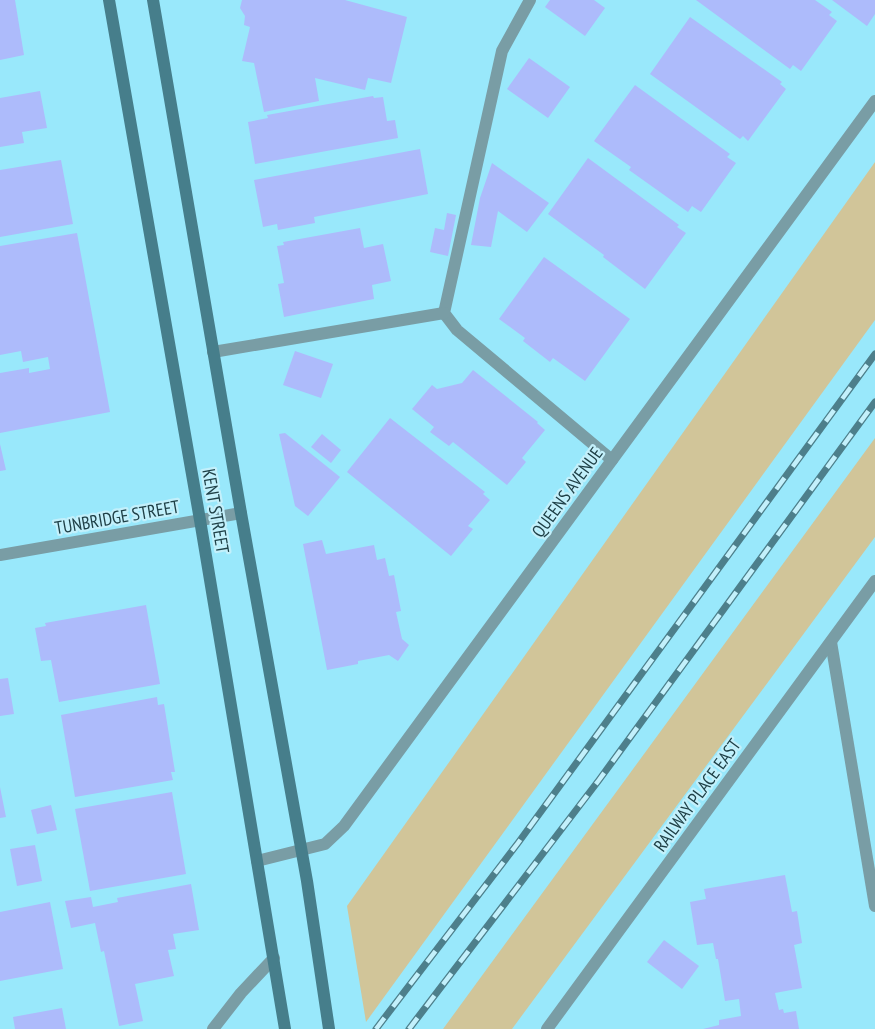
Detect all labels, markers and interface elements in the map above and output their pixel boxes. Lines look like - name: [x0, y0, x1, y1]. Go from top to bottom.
- street label: QUEENS AVENUE: [527, 442, 607, 542]
- street label: KENT STREET: [197, 467, 235, 555]
- street label: TUNBRIDGE STREET: [53, 495, 181, 539]
- street label: RAILWAY PLACE EAST: [648, 734, 746, 856]

